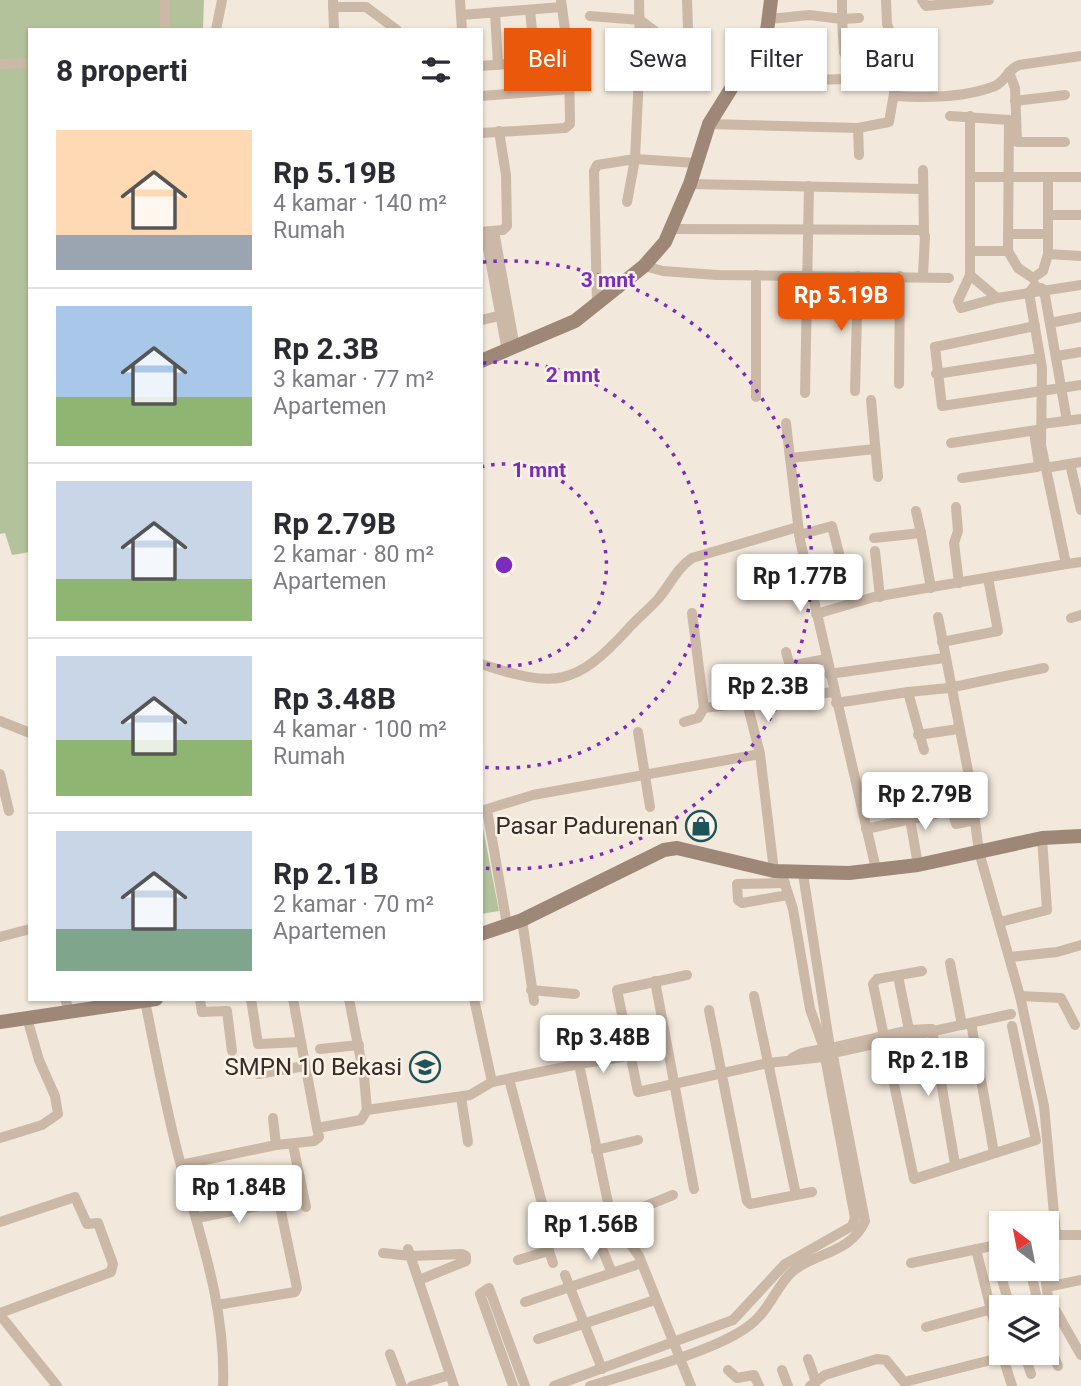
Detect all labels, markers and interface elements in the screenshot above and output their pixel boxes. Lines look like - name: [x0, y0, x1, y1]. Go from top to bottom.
- chip: Beli: [504, 28, 591, 91]
- chip: Sewa: [605, 28, 711, 91]
- chip: Filter: [725, 28, 827, 91]
- chip: Baru: [841, 28, 938, 91]
- icon: filters: [417, 51, 455, 89]
- text: 8 properti: [56, 53, 188, 88]
- text: Rp 5.19B: [273, 155, 396, 190]
- icon: home: [112, 158, 196, 242]
- text: 4 kamar · 140 m²: [273, 190, 447, 217]
- text: Rumah: [273, 217, 345, 244]
- text: 3 mnt: [581, 268, 635, 292]
- pin: Rp 5.19B: [769, 274, 913, 333]
- text: Rp 5.19B: [794, 282, 888, 309]
- text: Rp 2.3B: [273, 331, 379, 366]
- icon: home: [112, 334, 196, 418]
- text: 2 mnt: [546, 363, 600, 387]
- text: 3 kamar · 77 m²: [273, 366, 434, 393]
- text: Apartemen: [273, 393, 387, 420]
- text: 1 mnt: [512, 458, 566, 482]
- text: Rp 2.79B: [273, 506, 396, 541]
- icon: home: [112, 509, 196, 593]
- text: 2 kamar · 80 m²: [273, 541, 434, 568]
- centre of rings: [492, 553, 516, 577]
- pin: Rp 1.77B: [728, 554, 872, 614]
- text: Rp 1.77B: [753, 563, 847, 590]
- text: Apartemen: [273, 568, 387, 595]
- pin: Rp 2.3B: [703, 664, 833, 724]
- text: Rp 2.3B: [727, 673, 809, 700]
- text: Rp 3.48B: [273, 681, 396, 716]
- icon: home: [112, 684, 196, 768]
- text: 4 kamar · 100 m²: [273, 716, 447, 743]
- text: Rumah: [273, 743, 345, 770]
- pin: Rp 2.79B: [853, 772, 997, 832]
- text: Rp 2.79B: [878, 781, 972, 808]
- shop icon: Pasar Padurenan: [684, 809, 718, 843]
- place label: Pasar Padurenan: [495, 812, 678, 840]
- text: Rp 2.1B: [273, 856, 379, 891]
- icon: home: [112, 859, 196, 943]
- text: 2 kamar · 70 m²: [273, 891, 434, 918]
- text: Apartemen: [273, 918, 387, 945]
- pin: Rp 3.48B: [531, 1016, 675, 1075]
- text: Rp 3.48B: [556, 1024, 650, 1051]
- pin: Rp 2.1B: [863, 1038, 993, 1098]
- text: Rp 2.1B: [887, 1047, 969, 1074]
- school or university icon: SMPN 10 Bekasi: [408, 1050, 442, 1084]
- place label: SMPN 10 Bekasi: [225, 1053, 402, 1081]
- pin: Rp 1.84B: [167, 1166, 311, 1225]
- text: Rp 1.84B: [192, 1174, 286, 1201]
- pin: Rp 1.56B: [519, 1202, 663, 1262]
- text: Rp 1.56B: [544, 1211, 638, 1238]
- north arrow: [989, 1211, 1059, 1281]
- map controls: [989, 1211, 1059, 1365]
- button: layers: [989, 1295, 1059, 1365]

